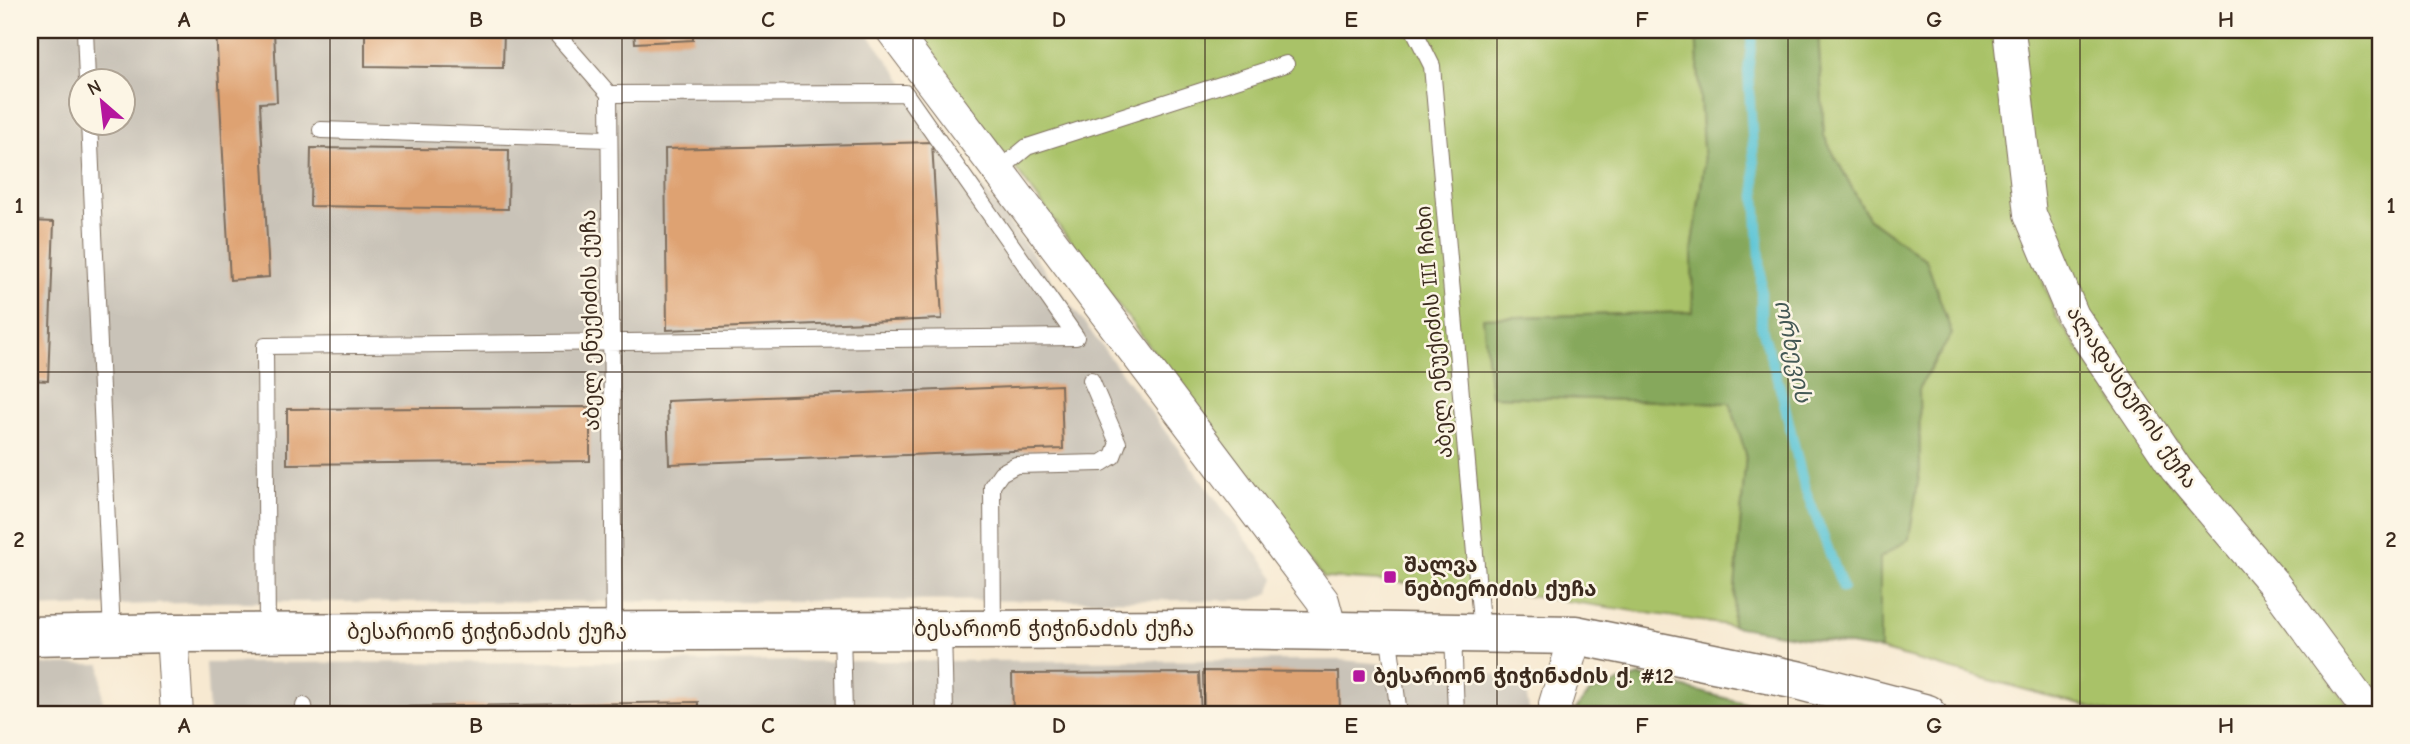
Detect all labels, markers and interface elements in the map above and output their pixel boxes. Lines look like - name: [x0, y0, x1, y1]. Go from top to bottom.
- text: A: [178, 6, 191, 33]
- text: B: [469, 6, 483, 33]
- text: C: [761, 6, 775, 33]
- text: D: [1052, 6, 1066, 33]
- text: E: [1344, 6, 1358, 33]
- text: F: [1635, 6, 1649, 33]
- text: G: [1926, 6, 1942, 33]
- text: H: [2218, 6, 2234, 33]
- north arrow: [66, 66, 136, 136]
- text: N: [84, 75, 105, 100]
- text: 1: [14, 192, 24, 219]
- text: 1: [2386, 192, 2396, 219]
- street label: აბელ ენუქიძის III ჩიხი: [1411, 205, 1458, 459]
- street label: აბელ ენუქიძის ქუჩა: [576, 209, 605, 431]
- water label: ორხევის: [1769, 297, 1817, 406]
- street label: ალადასტურის ქუჩა: [2061, 301, 2202, 493]
- text: 2: [13, 526, 25, 553]
- text: 2: [2385, 526, 2397, 553]
- place label: შალვა ნებიერიძის ქუჩა: [1404, 553, 1597, 601]
- marker: შალვა ნებიერიძის ქუჩა: [1382, 569, 1398, 585]
- street label: ბესარიონ ჭიჭინაძის ქუჩა: [914, 617, 1194, 641]
- street label: ბესარიონ ჭიჭინაძის ქუჩა: [347, 620, 627, 644]
- place label: ბესარიონ ჭიჭინაძის ქ. #12: [1373, 664, 1674, 688]
- marker: ბესარიონ ჭიჭინაძის ქ. #12: [1351, 668, 1367, 684]
- text: A: [178, 712, 191, 739]
- text: B: [469, 712, 483, 739]
- text: C: [761, 712, 775, 739]
- text: D: [1052, 712, 1066, 739]
- text: E: [1344, 712, 1358, 739]
- text: F: [1635, 712, 1649, 739]
- text: G: [1926, 712, 1942, 739]
- text: H: [2218, 712, 2234, 739]

